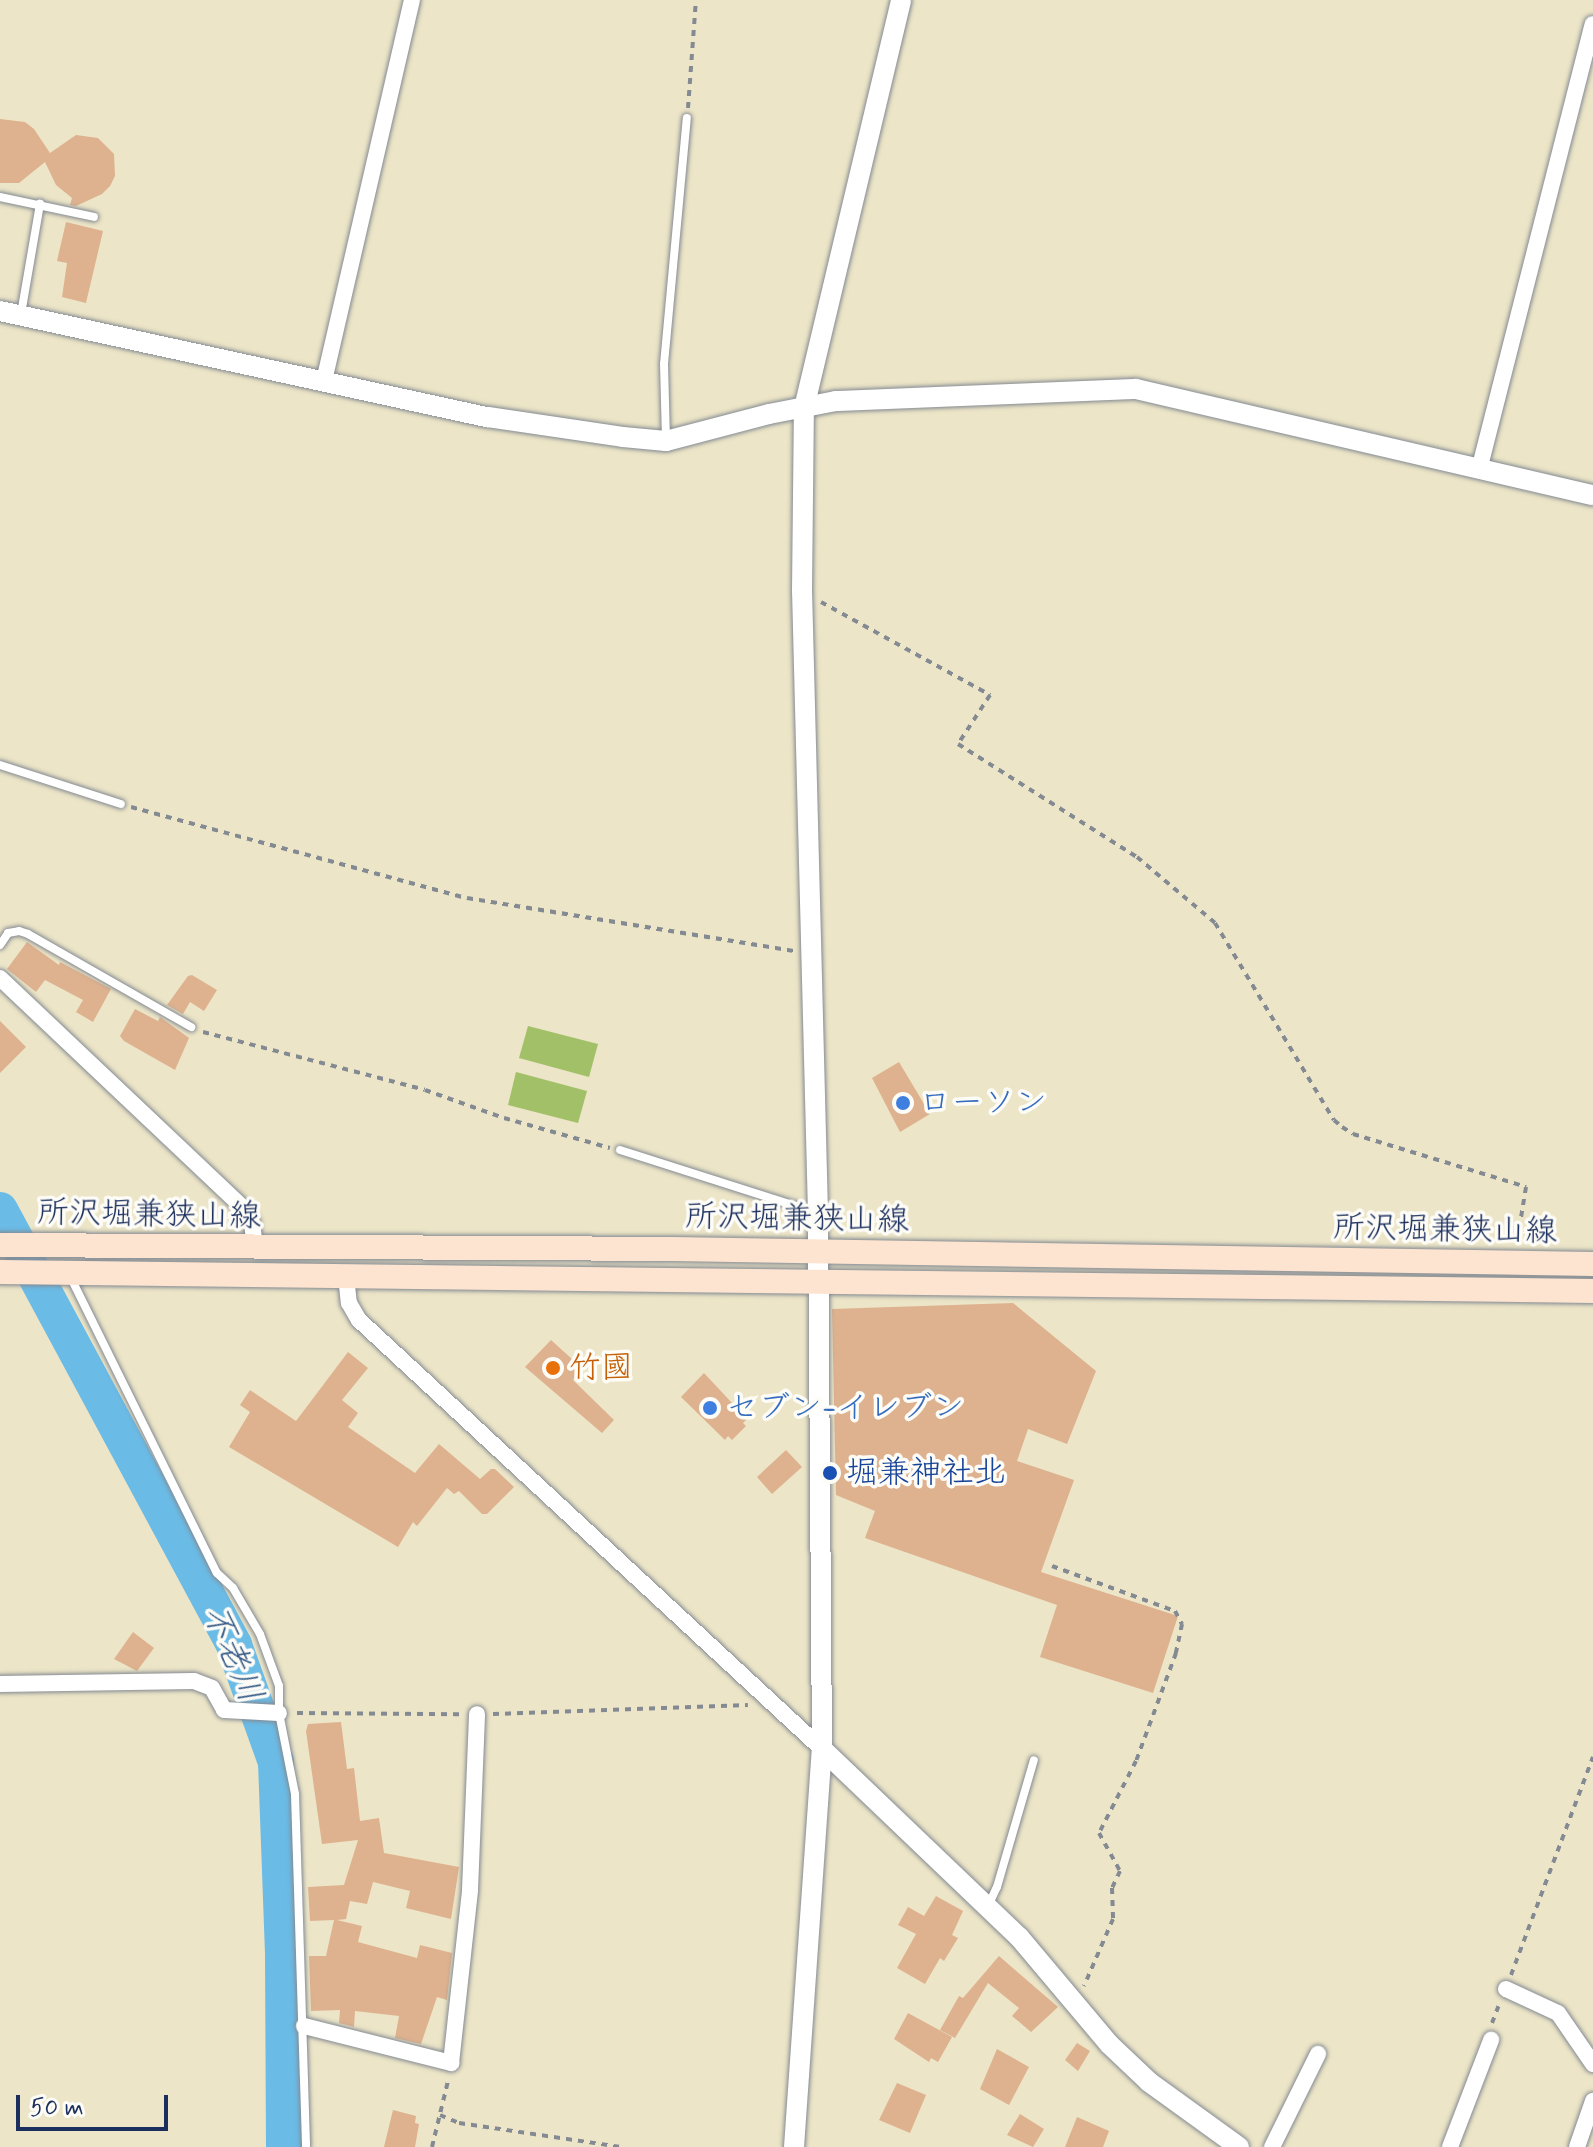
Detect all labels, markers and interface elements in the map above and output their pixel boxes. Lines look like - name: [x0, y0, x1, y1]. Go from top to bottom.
- place label: ローソン: [919, 1084, 1047, 1122]
- marker: ローソン: [894, 1094, 912, 1112]
- street label: 所沢堀兼狭山線: [37, 1194, 261, 1236]
- street label: 所沢堀兼狭山線: [685, 1198, 909, 1240]
- street label: 所沢堀兼狭山線: [1333, 1209, 1557, 1251]
- place label: 竹國: [569, 1349, 633, 1387]
- marker: 竹國: [544, 1359, 562, 1377]
- place label: セブン-イレブン: [726, 1389, 964, 1427]
- marker: セブン-イレブン: [701, 1399, 719, 1417]
- place label: 堀兼神社北: [846, 1454, 1006, 1492]
- marker: 堀兼神社北: [821, 1464, 839, 1482]
- water label: 不老川: [193, 1599, 271, 1709]
- scale bar: [20, 2079, 172, 2129]
- text: 50 m: [30, 2093, 84, 2124]

